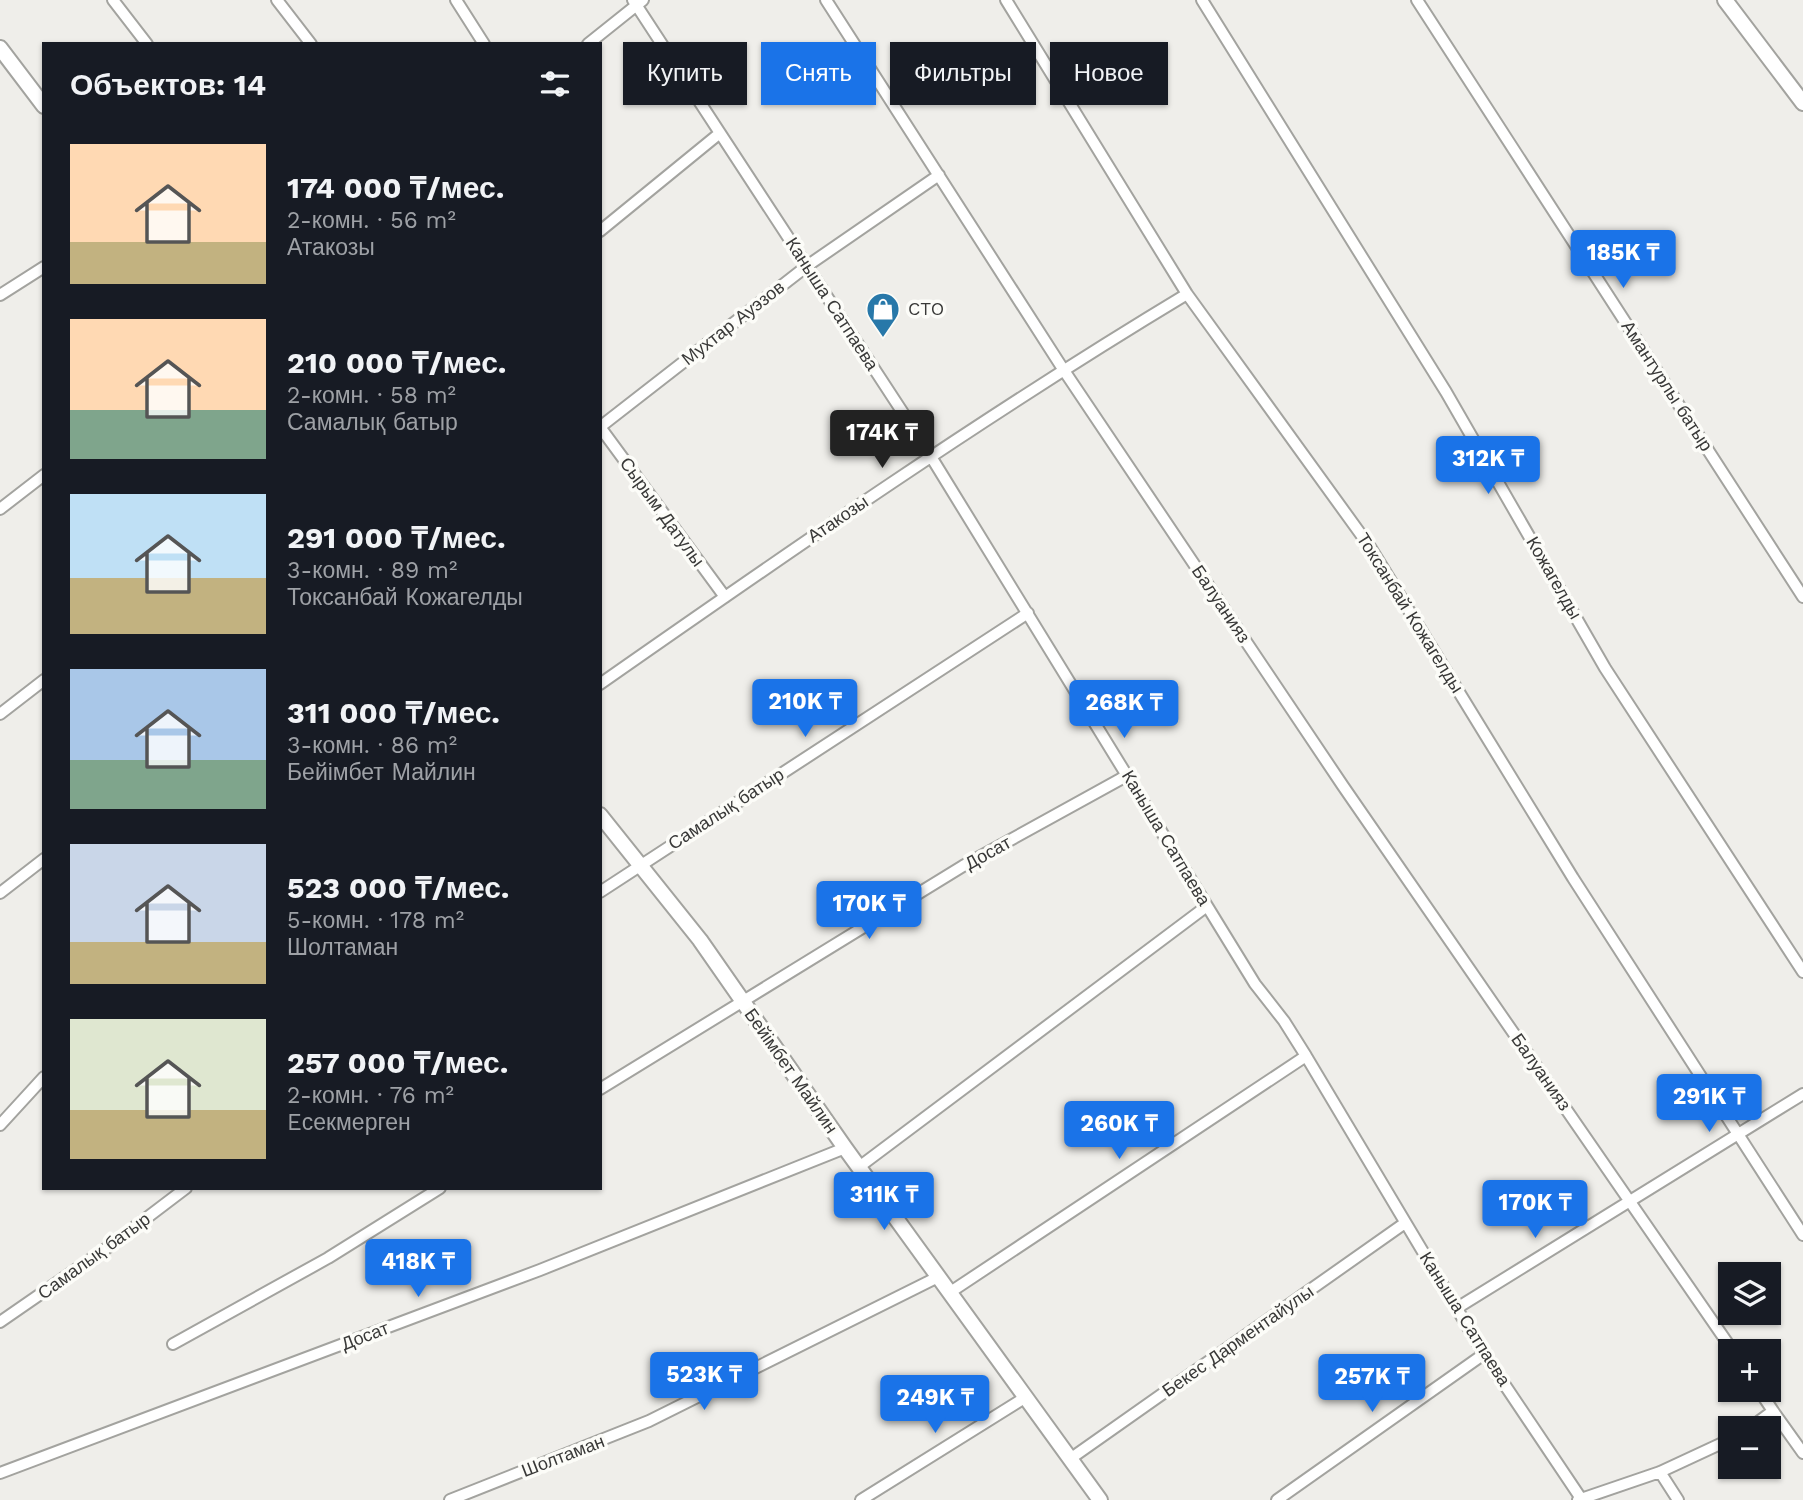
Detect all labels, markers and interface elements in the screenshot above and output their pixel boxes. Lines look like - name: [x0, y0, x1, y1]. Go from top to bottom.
- chip: Купить: [623, 42, 747, 105]
- chip: Снять: [761, 42, 876, 105]
- chip: Фильтры: [890, 42, 1036, 105]
- chip: Новое: [1050, 42, 1168, 105]
- icon: filters: [536, 65, 574, 103]
- text: Объектов: 14: [70, 67, 266, 102]
- text: 174 000 ₸/мес.: [287, 170, 504, 205]
- icon: home: [126, 172, 210, 256]
- text: 2-комн. · 56 m²: [287, 207, 456, 234]
- pin: 185K ₸: [1566, 230, 1680, 290]
- street label: Каныша Сатпаева: [782, 233, 884, 375]
- text: Атакозы: [287, 234, 375, 261]
- text: 185K ₸: [1587, 239, 1659, 266]
- street label: Мухтар Ауэзов: [677, 276, 788, 369]
- shop icon: CTO: [864, 290, 902, 339]
- place label: CTO: [908, 298, 944, 319]
- street label: Амантурлы батыр: [1617, 317, 1717, 455]
- text: 210 000 ₸/мес.: [287, 345, 507, 380]
- icon: home: [126, 347, 210, 431]
- text: 2-комн. · 58 m²: [287, 382, 456, 409]
- text: Самалық батыр: [287, 409, 458, 436]
- pin: 174K ₸: [825, 410, 939, 470]
- text: 174K ₸: [846, 419, 918, 446]
- pin: 312K ₸: [1431, 436, 1545, 496]
- text: 312K ₸: [1452, 445, 1524, 472]
- street label: Сырым Датулы: [616, 453, 709, 570]
- street label: Атакозы: [803, 491, 872, 547]
- text: 291 000 ₸/мес.: [287, 520, 506, 555]
- icon: home: [126, 522, 210, 606]
- street label: Токсанбай Кожагелды: [1353, 529, 1468, 697]
- street label: Кожагелды: [1522, 533, 1586, 623]
- text: 3-комн. · 89 m²: [287, 557, 457, 584]
- street label: Балуанияз: [1188, 561, 1255, 647]
- text: Токсанбай Кожагелды: [287, 584, 523, 611]
- pin: 210K ₸: [748, 680, 862, 739]
- pin: 268K ₸: [1067, 680, 1181, 740]
- text: 210K ₸: [768, 688, 842, 715]
- text: 268K ₸: [1085, 689, 1163, 716]
- text: 311 000 ₸/мес.: [287, 695, 500, 730]
- icon: home: [126, 697, 210, 781]
- text: 3-комн. · 86 m²: [287, 732, 457, 759]
- text: Бейімбет Майлин: [287, 759, 476, 786]
- street label: Самалық батыр: [664, 763, 788, 854]
- street label: Каныша Сатпаева: [1118, 766, 1216, 910]
- street label: Досат: [961, 831, 1014, 874]
- text: 523 000 ₸/мес.: [287, 870, 510, 905]
- icon: home: [126, 872, 210, 956]
- pin: 170K ₸: [812, 881, 926, 941]
- text: 170K ₸: [832, 890, 906, 917]
- text: 5-комн. · 178 m²: [287, 907, 464, 934]
- text: Шолтаман: [287, 934, 398, 961]
- street label: Бейімбет Майлин: [740, 1004, 842, 1137]
- street label: Балуанияз: [1507, 1029, 1576, 1114]
- text: 257 000 ₸/мес.: [287, 1045, 508, 1080]
- icon: home: [126, 1047, 210, 1131]
- pin: 291K ₸: [1652, 1074, 1766, 1134]
- text: 2-комн. · 76 m²: [287, 1082, 454, 1109]
- text: 291K ₸: [1673, 1083, 1745, 1110]
- pin: 260K ₸: [1062, 1102, 1176, 1161]
- text: Eсекмерген: [287, 1109, 411, 1136]
- text: 260K ₸: [1080, 1110, 1158, 1137]
- pin: 311K ₸: [827, 1172, 941, 1232]
- pin: 170K ₸: [1478, 1180, 1592, 1240]
- text: 311K ₸: [850, 1181, 918, 1208]
- text: 170K ₸: [1498, 1189, 1572, 1216]
- street label: Самалық батыр: [33, 1208, 154, 1303]
- pin: 418K ₸: [361, 1240, 475, 1299]
- text: 418K ₸: [381, 1248, 455, 1275]
- street label: Каныша Сатпаева: [1416, 1248, 1516, 1391]
- map controls: [1718, 1262, 1781, 1479]
- button: layers: [1718, 1262, 1781, 1325]
- street label: Бекес Дарментайулы: [1158, 1280, 1317, 1401]
- street label: Досат: [338, 1317, 392, 1354]
- button: +: [1718, 1339, 1781, 1402]
- pin: 523K ₸: [647, 1352, 761, 1412]
- pin: 257K ₸: [1315, 1354, 1429, 1414]
- text: 523K ₸: [666, 1361, 742, 1388]
- text: 257K ₸: [1334, 1363, 1410, 1390]
- pin: 249K ₸: [878, 1376, 992, 1435]
- text: 249K ₸: [896, 1384, 974, 1411]
- button: −: [1718, 1416, 1781, 1479]
- street label: Шолтаман: [518, 1430, 607, 1481]

